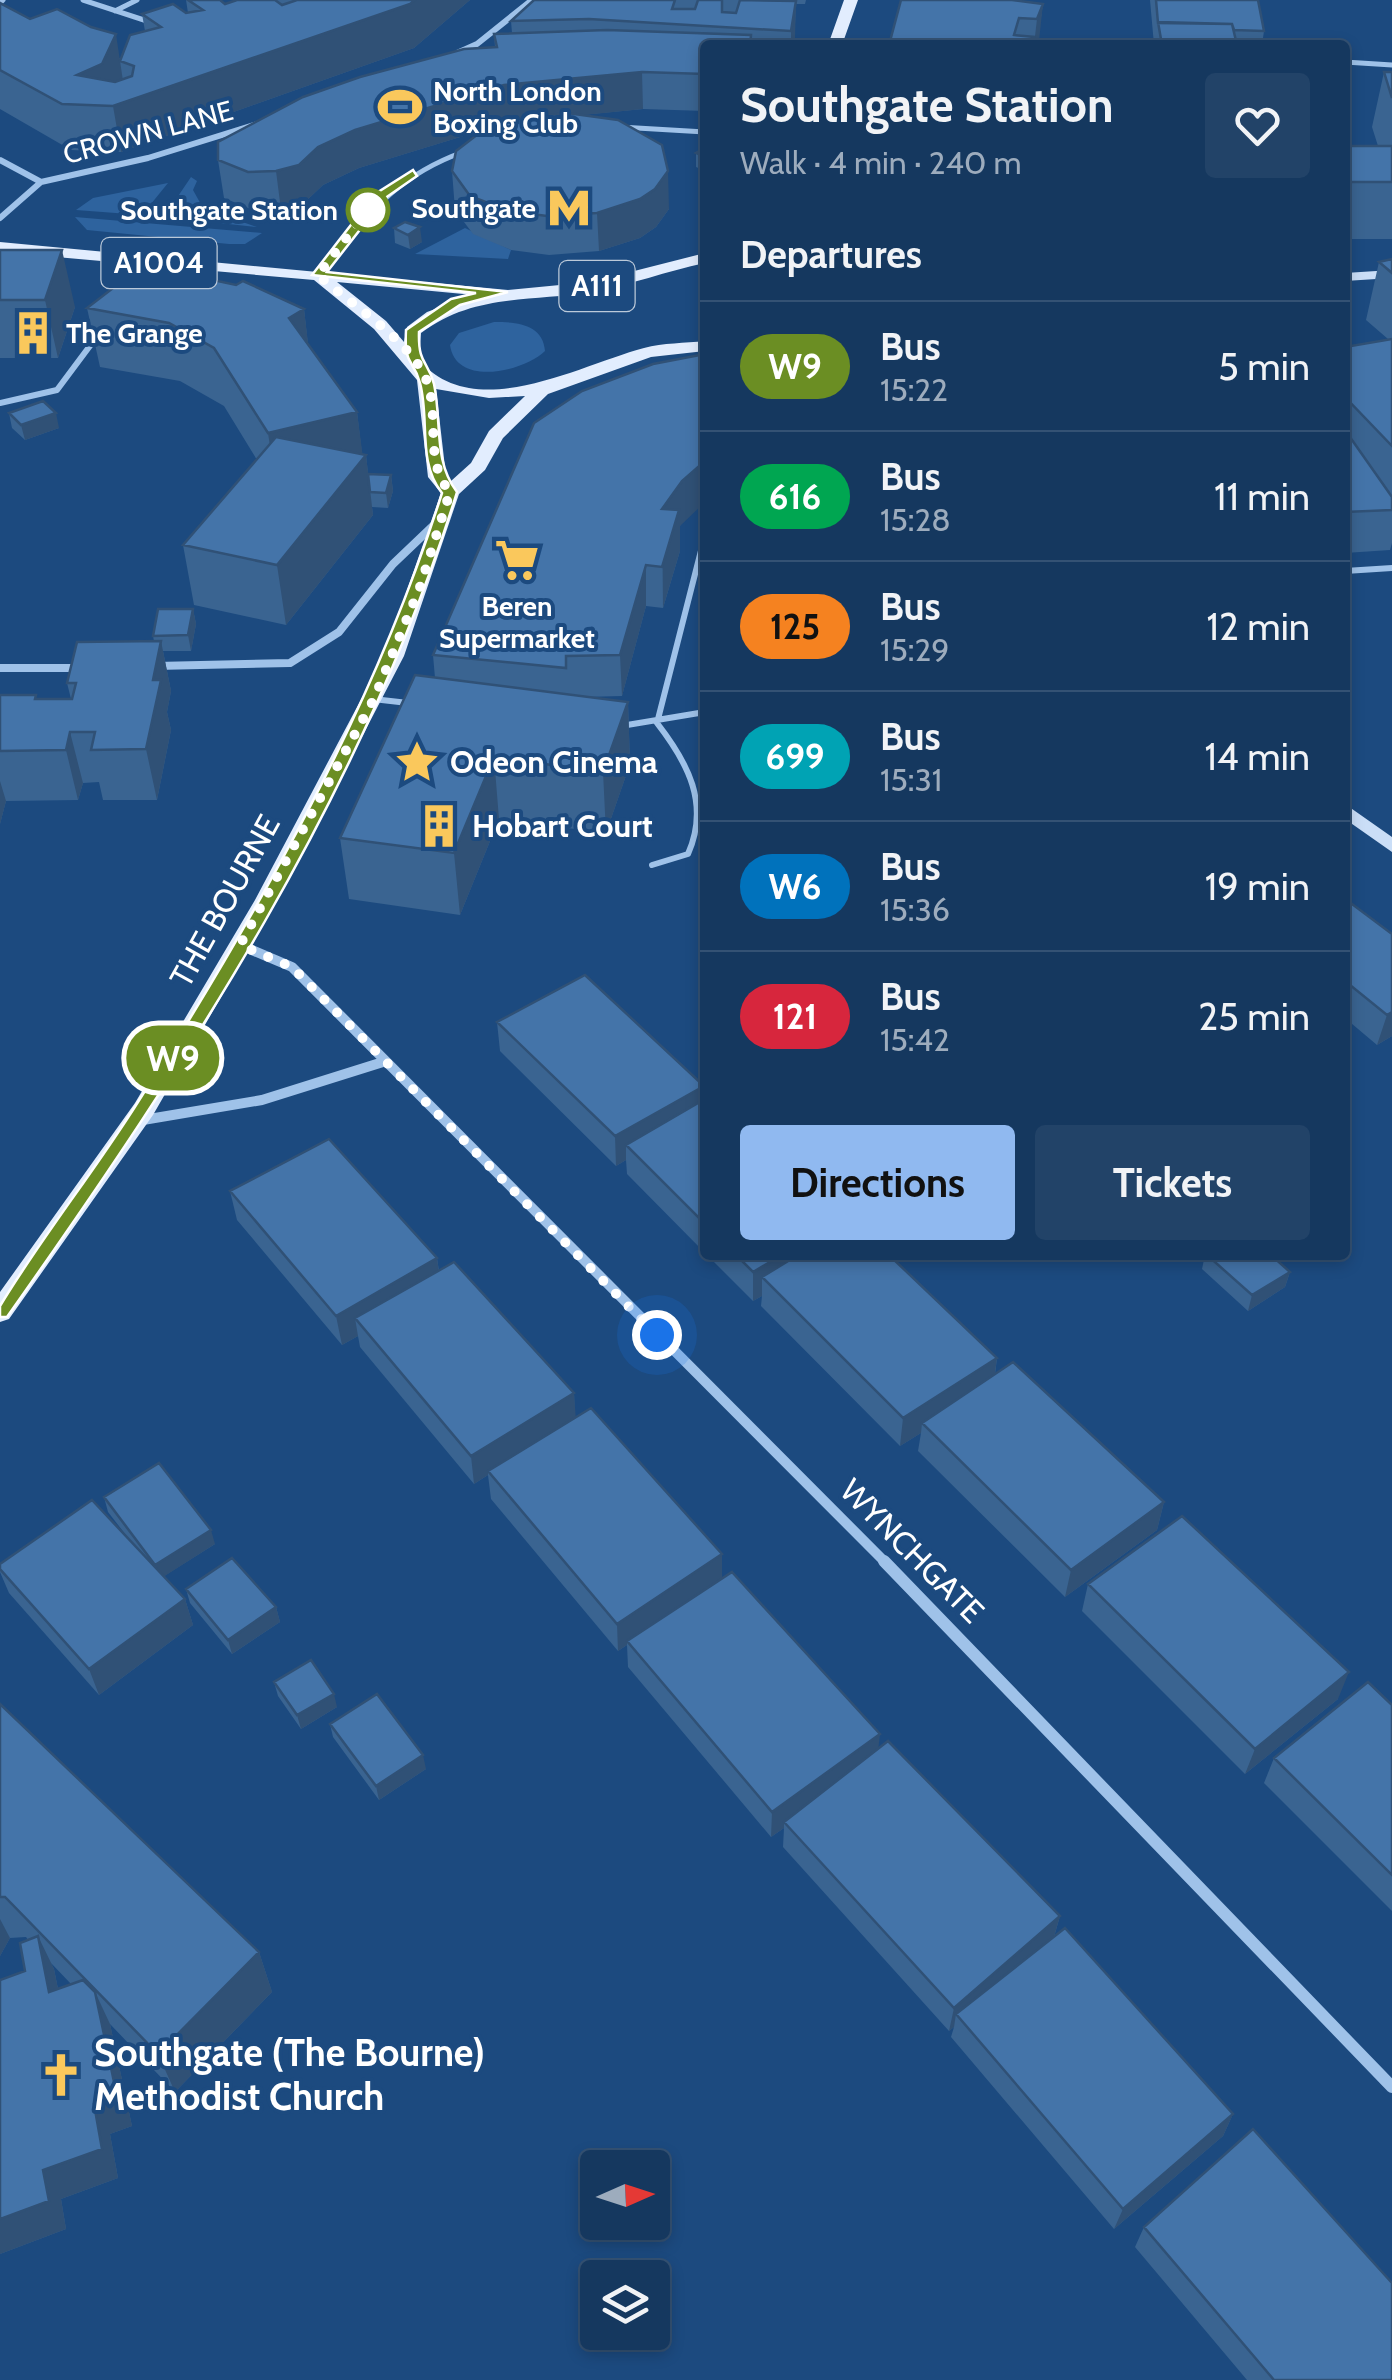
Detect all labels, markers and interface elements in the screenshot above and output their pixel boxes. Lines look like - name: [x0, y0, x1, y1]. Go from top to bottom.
- button: heart: [1205, 73, 1310, 178]
- place label: North London Boxing Club: [433, 74, 602, 140]
- text: Southgate Station: [740, 76, 1113, 134]
- sports icon: North London Boxing Club: [376, 83, 424, 131]
- street label: CROWN LANE: [59, 93, 237, 171]
- text: Walk · 4 min · 240 m: [740, 143, 1022, 182]
- metro station icon: Southgate: [545, 184, 593, 232]
- marker: Southgate Station: [347, 189, 389, 231]
- place label: Southgate: [411, 191, 536, 225]
- place label: Southgate Station: [120, 193, 338, 227]
- text: Departures: [740, 231, 922, 278]
- road number: A1004: [102, 238, 216, 288]
- road number: A111: [560, 261, 634, 311]
- building icon: The Grange: [9, 309, 57, 357]
- place label: The Grange: [66, 316, 203, 350]
- text: Bus: [880, 323, 941, 370]
- text: 5 min: [1218, 343, 1310, 390]
- text: W9: [768, 345, 822, 388]
- text: 15:22: [880, 370, 948, 409]
- text: Bus: [880, 453, 941, 500]
- text: 11 min: [1214, 473, 1310, 520]
- text: 616: [769, 475, 821, 518]
- text: 15:28: [880, 500, 951, 539]
- supermarket icon: Beren Supermarket: [493, 536, 541, 584]
- text: Bus: [880, 583, 941, 630]
- place label: Beren Supermarket: [439, 589, 595, 655]
- text: 12 min: [1207, 603, 1310, 650]
- text: 125: [770, 605, 820, 648]
- text: 15:29: [880, 630, 949, 669]
- text: Bus: [880, 713, 941, 760]
- text: 14 min: [1204, 733, 1310, 780]
- text: 699: [765, 735, 825, 778]
- place icon: Odeon Cinema: [393, 738, 441, 786]
- place label: Odeon Cinema: [450, 742, 658, 781]
- text: 15:31: [880, 760, 942, 799]
- building icon: Hobart Court: [415, 802, 463, 850]
- place label: Hobart Court: [472, 806, 653, 845]
- street label: THE BOURNE: [161, 808, 288, 994]
- text: Bus: [880, 843, 941, 890]
- text: 19 min: [1205, 863, 1310, 910]
- text: W6: [769, 865, 821, 908]
- text: 15:36: [880, 890, 950, 929]
- text: Bus: [880, 973, 941, 1020]
- text: 25 min: [1198, 993, 1310, 1040]
- text: 121: [773, 995, 817, 1038]
- text: 15:42: [880, 1020, 950, 1059]
- line badge: W9: [128, 1026, 218, 1090]
- text: W9: [146, 1037, 200, 1080]
- button: Directions: [740, 1125, 1015, 1240]
- button: Tickets: [1035, 1125, 1310, 1240]
- your location: [632, 1310, 682, 1360]
- street label: WYNCHGATE: [832, 1471, 992, 1631]
- place label: Southgate (The Bourne) Methodist Church: [94, 2029, 485, 2120]
- church icon: Southgate (The Bourne) Methodist Church: [37, 2051, 85, 2099]
- north arrow: [580, 2150, 670, 2240]
- map controls: [580, 2150, 670, 2350]
- button: layers: [580, 2260, 670, 2350]

